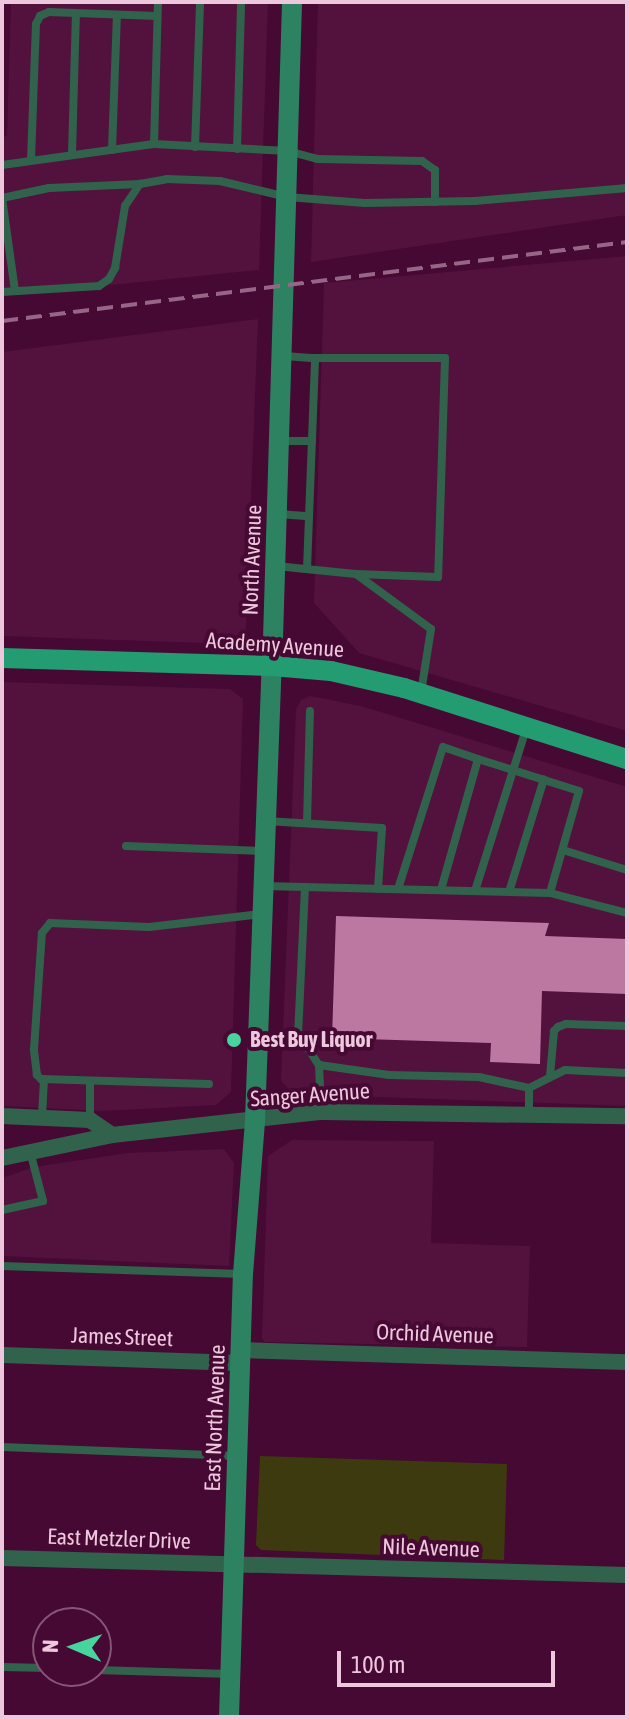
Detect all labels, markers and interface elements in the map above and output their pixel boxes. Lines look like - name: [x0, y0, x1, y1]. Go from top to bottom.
- street label: North Avenue: [237, 504, 267, 616]
- street label: Academy Avenue: [205, 627, 345, 663]
- place label: Best Buy Liquor: [250, 1027, 372, 1053]
- marker: Best Buy Liquor: [225, 1031, 243, 1049]
- street label: Sanger Avenue: [249, 1078, 371, 1112]
- street label: Orchid Avenue: [376, 1319, 494, 1349]
- street label: James Street: [70, 1322, 174, 1352]
- street label: East North Avenue: [199, 1344, 231, 1492]
- street label: East Metzler Drive: [47, 1523, 191, 1555]
- street label: Nile Avenue: [382, 1533, 480, 1563]
- north arrow: [32, 1607, 112, 1687]
- scale bar: [341, 1635, 559, 1685]
- text: N: [37, 1639, 63, 1653]
- text: 100 m: [351, 1651, 405, 1678]

